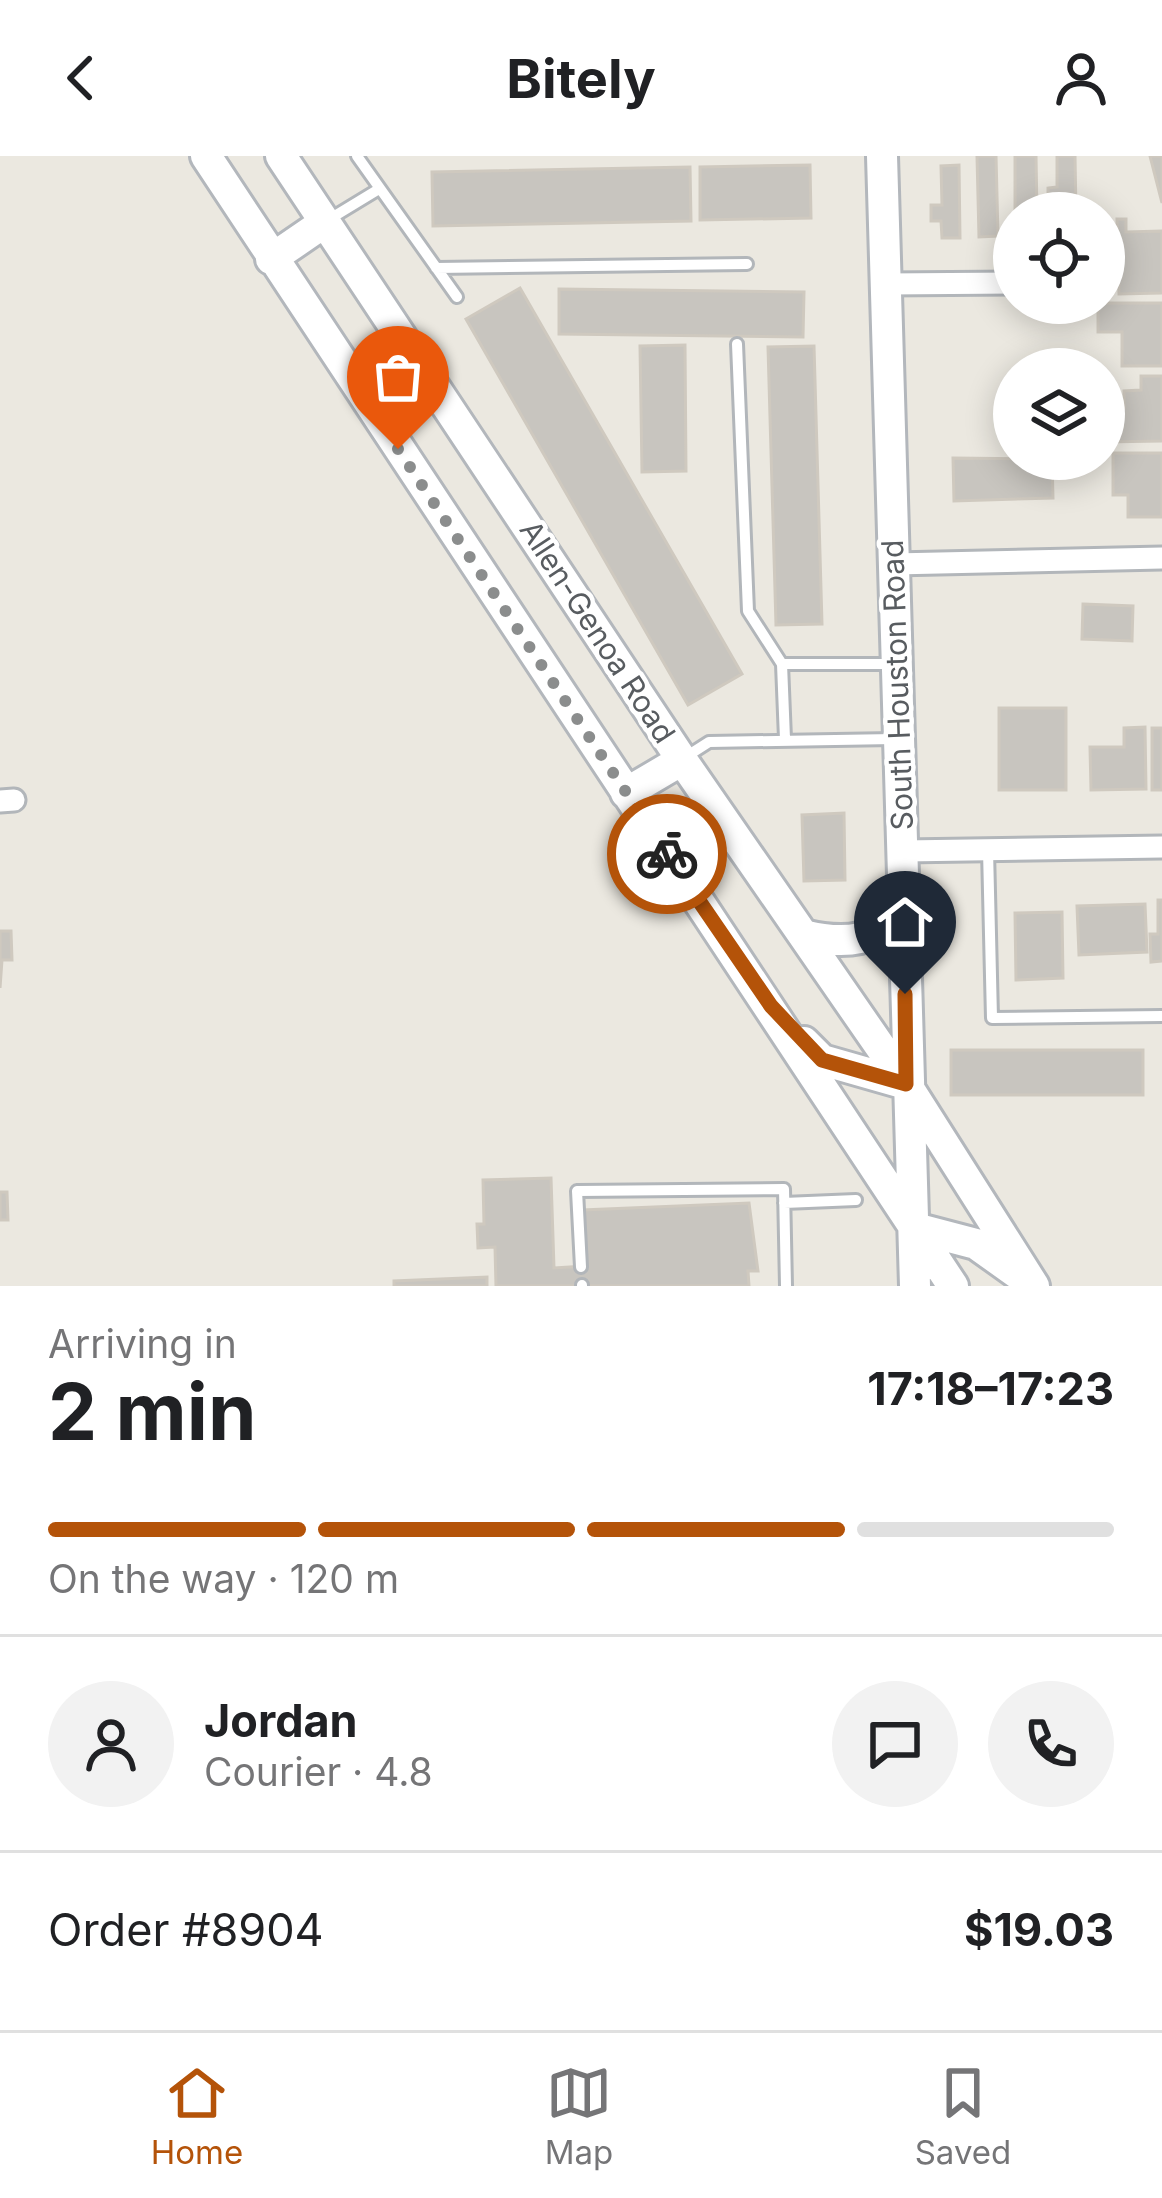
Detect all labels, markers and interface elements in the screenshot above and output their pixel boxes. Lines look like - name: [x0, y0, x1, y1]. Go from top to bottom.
- icon: back: [48, 45, 114, 111]
- icon: person: [1048, 45, 1114, 111]
- text: Bitely: [506, 46, 656, 111]
- map controls: [993, 192, 1125, 480]
- button: locate: [993, 192, 1125, 324]
- pin: [347, 326, 449, 449]
- icon: bag: [365, 344, 431, 410]
- button: layers: [993, 348, 1125, 480]
- street label: Allen-Genoa Road: [513, 514, 683, 749]
- street label: South Houston Road: [874, 539, 920, 831]
- courier: [607, 794, 727, 914]
- icon: bike: [634, 821, 700, 887]
- pin: [854, 871, 956, 994]
- icon: home: [872, 889, 938, 955]
- text: Arriving in: [48, 1320, 237, 1367]
- text: 17:18–17:23: [867, 1361, 1114, 1416]
- text: 2 min: [48, 1364, 256, 1459]
- text: On the way · 120 m: [48, 1555, 399, 1602]
- button: person: [48, 1681, 174, 1807]
- button: chat: [832, 1681, 958, 1807]
- button: phone: [988, 1681, 1114, 1807]
- text: Jordan: [204, 1693, 358, 1748]
- text: Courier · 4.8: [204, 1748, 433, 1795]
- text: Order #8904: [48, 1902, 324, 1957]
- text: $19.03: [964, 1902, 1114, 1957]
- tab: Home: [151, 2060, 243, 2172]
- tab: Map: [545, 2060, 613, 2172]
- tab: Saved: [915, 2060, 1011, 2172]

